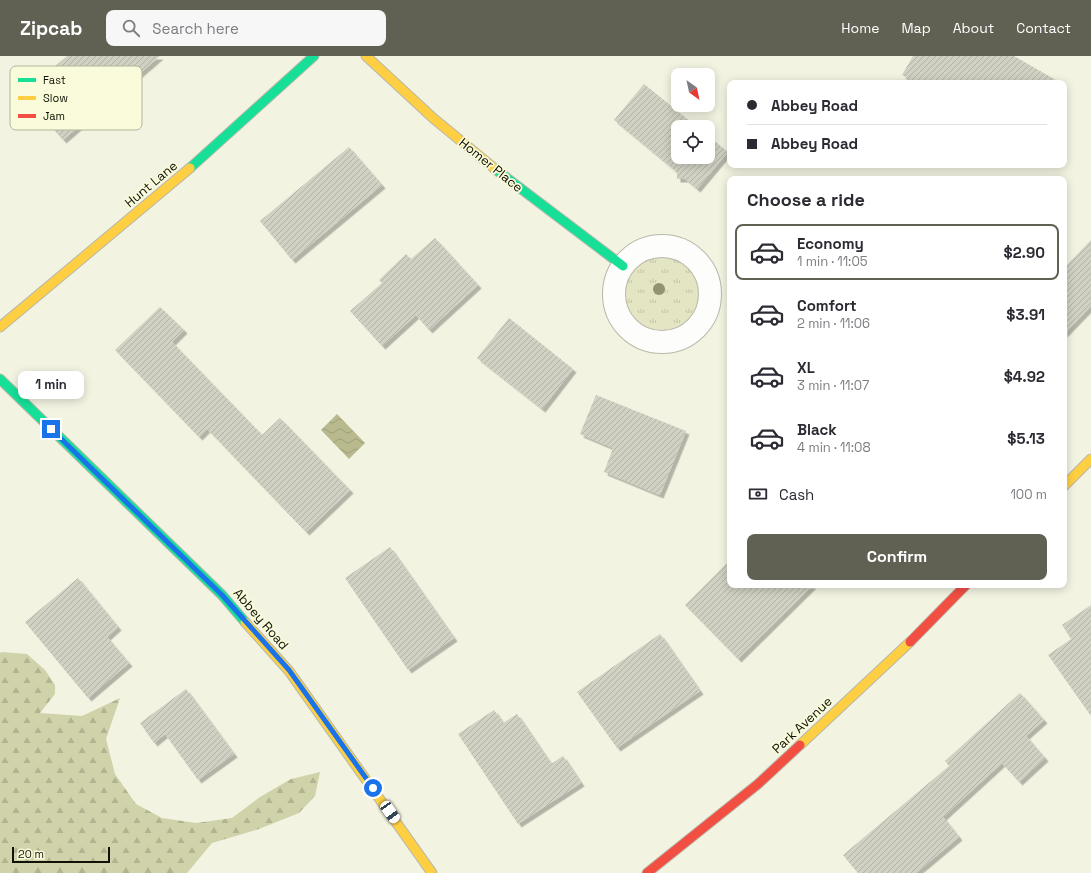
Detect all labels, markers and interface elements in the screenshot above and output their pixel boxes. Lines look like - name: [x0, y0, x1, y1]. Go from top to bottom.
- search box: [106, 10, 386, 46]
- text: Zipcab: [20, 16, 82, 41]
- icon: search: [120, 17, 142, 39]
- text: Search here: [152, 19, 239, 38]
- text: Home: [841, 19, 879, 37]
- text: Map: [901, 19, 931, 37]
- text: About: [953, 19, 994, 37]
- text: Contact: [1016, 19, 1071, 37]
- legend: [10, 66, 142, 130]
- north arrow: [671, 68, 715, 112]
- map controls: [671, 68, 715, 164]
- text: Fast: [43, 73, 66, 87]
- text: Slow: [43, 91, 68, 105]
- text: Abbey Road: [771, 96, 858, 115]
- text: Jam: [43, 109, 65, 123]
- button: locate: [671, 120, 715, 164]
- street label: Homer Place: [456, 134, 526, 196]
- text: Abbey Road: [771, 134, 858, 153]
- street label: Hunt Lane: [121, 157, 181, 211]
- text: Choose a ride: [747, 188, 865, 211]
- icon: car: [749, 234, 785, 270]
- text: Economy: [797, 234, 864, 253]
- text: $2.90: [1004, 243, 1045, 262]
- text: 1 min · 11:05: [797, 253, 868, 270]
- icon: car: [749, 296, 785, 332]
- text: Comfort: [797, 296, 857, 315]
- text: $3.91: [1006, 305, 1045, 324]
- text: 2 min · 11:06: [797, 315, 870, 332]
- icon: car: [749, 358, 785, 394]
- text: XL: [797, 358, 815, 377]
- text: $4.92: [1004, 367, 1045, 386]
- callout: 1 min: [18, 371, 84, 399]
- text: 1 min: [35, 376, 67, 393]
- text: 3 min · 11:07: [797, 377, 869, 394]
- route end: [42, 420, 60, 438]
- icon: car: [749, 420, 785, 456]
- text: Black: [797, 420, 837, 439]
- text: $5.13: [1007, 429, 1045, 448]
- text: 4 min · 11:08: [797, 439, 871, 456]
- icon: cash: [747, 483, 769, 505]
- text: Cash: [779, 485, 814, 504]
- text: 100 m: [1010, 486, 1047, 503]
- button: Confirm: [747, 534, 1047, 580]
- street label: Abbey Road: [230, 585, 292, 653]
- street label: Park Avenue: [768, 693, 836, 757]
- route start: [364, 779, 382, 797]
- car: [378, 799, 402, 825]
- scale bar: [12, 845, 110, 864]
- text: 20 m: [18, 847, 44, 861]

